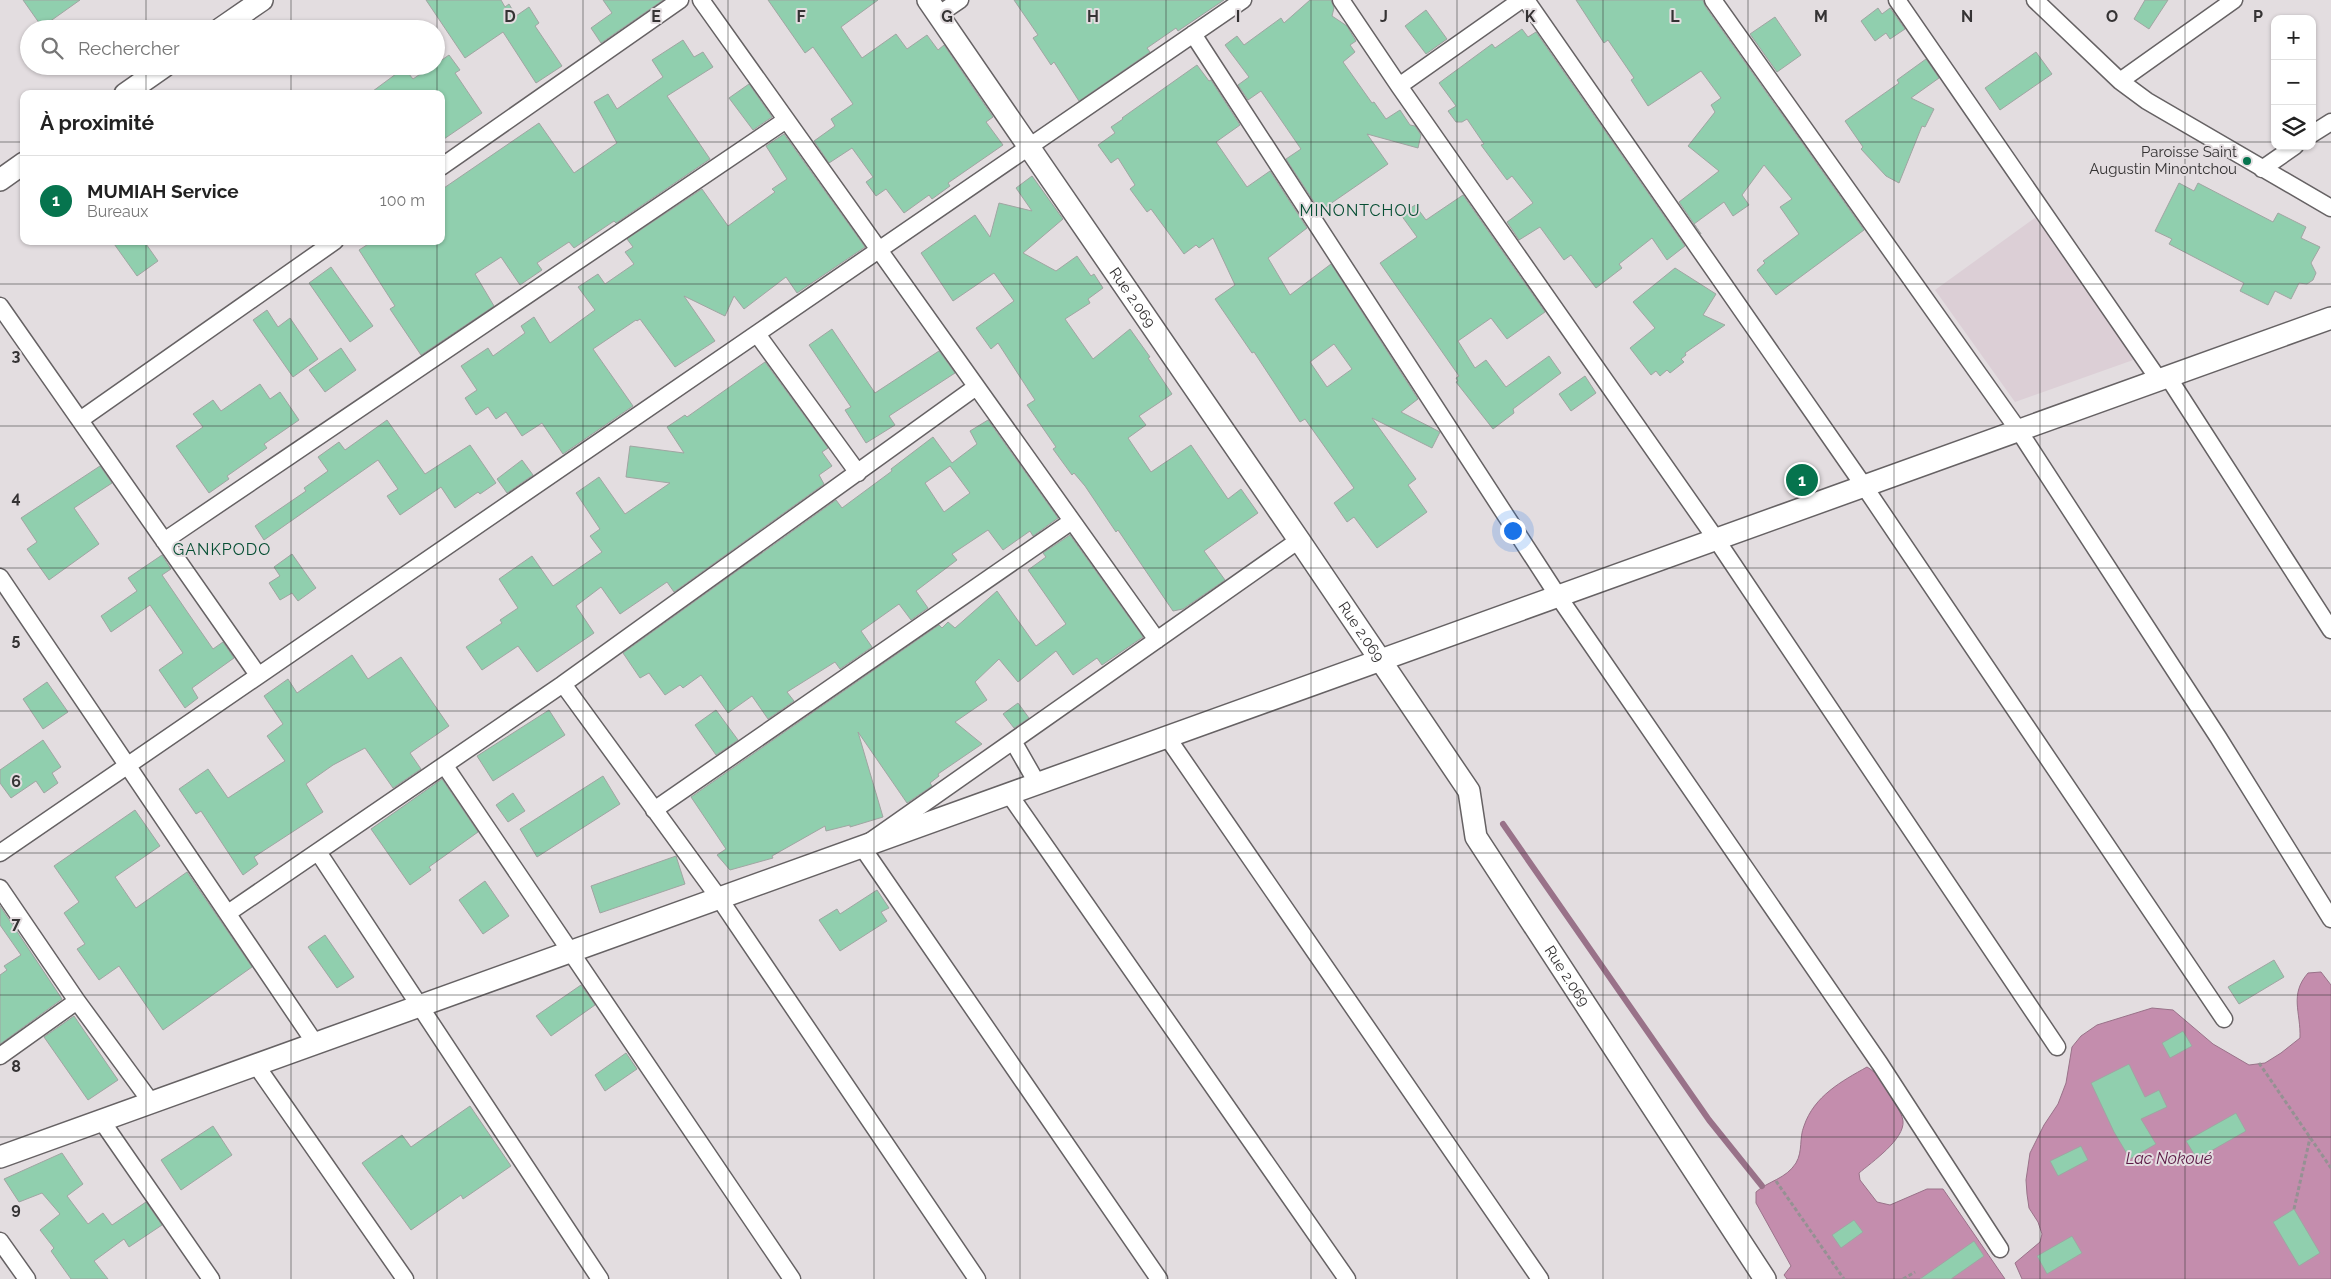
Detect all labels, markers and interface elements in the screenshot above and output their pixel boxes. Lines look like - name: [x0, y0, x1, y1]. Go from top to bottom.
- text: D: [504, 7, 516, 26]
- text: E: [651, 7, 661, 26]
- text: F: [796, 7, 806, 26]
- text: G: [941, 7, 953, 26]
- text: H: [1087, 7, 1099, 26]
- text: I: [1236, 7, 1240, 26]
- text: J: [1380, 7, 1388, 26]
- text: K: [1525, 7, 1536, 26]
- text: L: [1670, 7, 1680, 26]
- text: M: [1814, 7, 1828, 26]
- text: N: [1961, 7, 1973, 26]
- text: O: [2106, 7, 2118, 26]
- text: P: [2253, 7, 2263, 26]
- map controls: [2271, 15, 2316, 150]
- button: +: [2271, 15, 2316, 60]
- search box: [20, 20, 445, 75]
- icon: search: [38, 34, 66, 62]
- text: Rechercher: [78, 37, 180, 59]
- button: −: [2271, 60, 2316, 105]
- button: layers: [2271, 105, 2316, 150]
- text: À proximité: [40, 110, 154, 135]
- place label: Paroisse Saint Augustin Minontchou: [2089, 143, 2237, 178]
- marker: Paroisse Saint Augustin Minontchou: [2241, 155, 2253, 167]
- text: MUMIAH Service: [87, 180, 239, 202]
- text: 1: [52, 191, 60, 210]
- text: 100 m: [380, 191, 425, 210]
- district label: MINONTCHOU: [1300, 201, 1420, 220]
- text: Bureaux: [87, 202, 148, 221]
- street label: Rue 2.069: [1105, 264, 1159, 331]
- text: 3: [12, 346, 21, 365]
- pin: 1: [1786, 461, 1818, 499]
- text: 4: [11, 488, 21, 507]
- your location: [1500, 518, 1526, 544]
- district label: GANKPODO: [173, 540, 271, 559]
- street label: Rue 2.069: [1334, 598, 1388, 666]
- text: 5: [12, 630, 21, 649]
- text: 6: [11, 772, 21, 791]
- text: 7: [12, 914, 21, 933]
- street label: Rue 2.069: [1541, 942, 1593, 1010]
- text: 8: [11, 1057, 21, 1076]
- water label: Lac Nokoué: [2126, 1149, 2213, 1168]
- text: 9: [11, 1199, 21, 1218]

